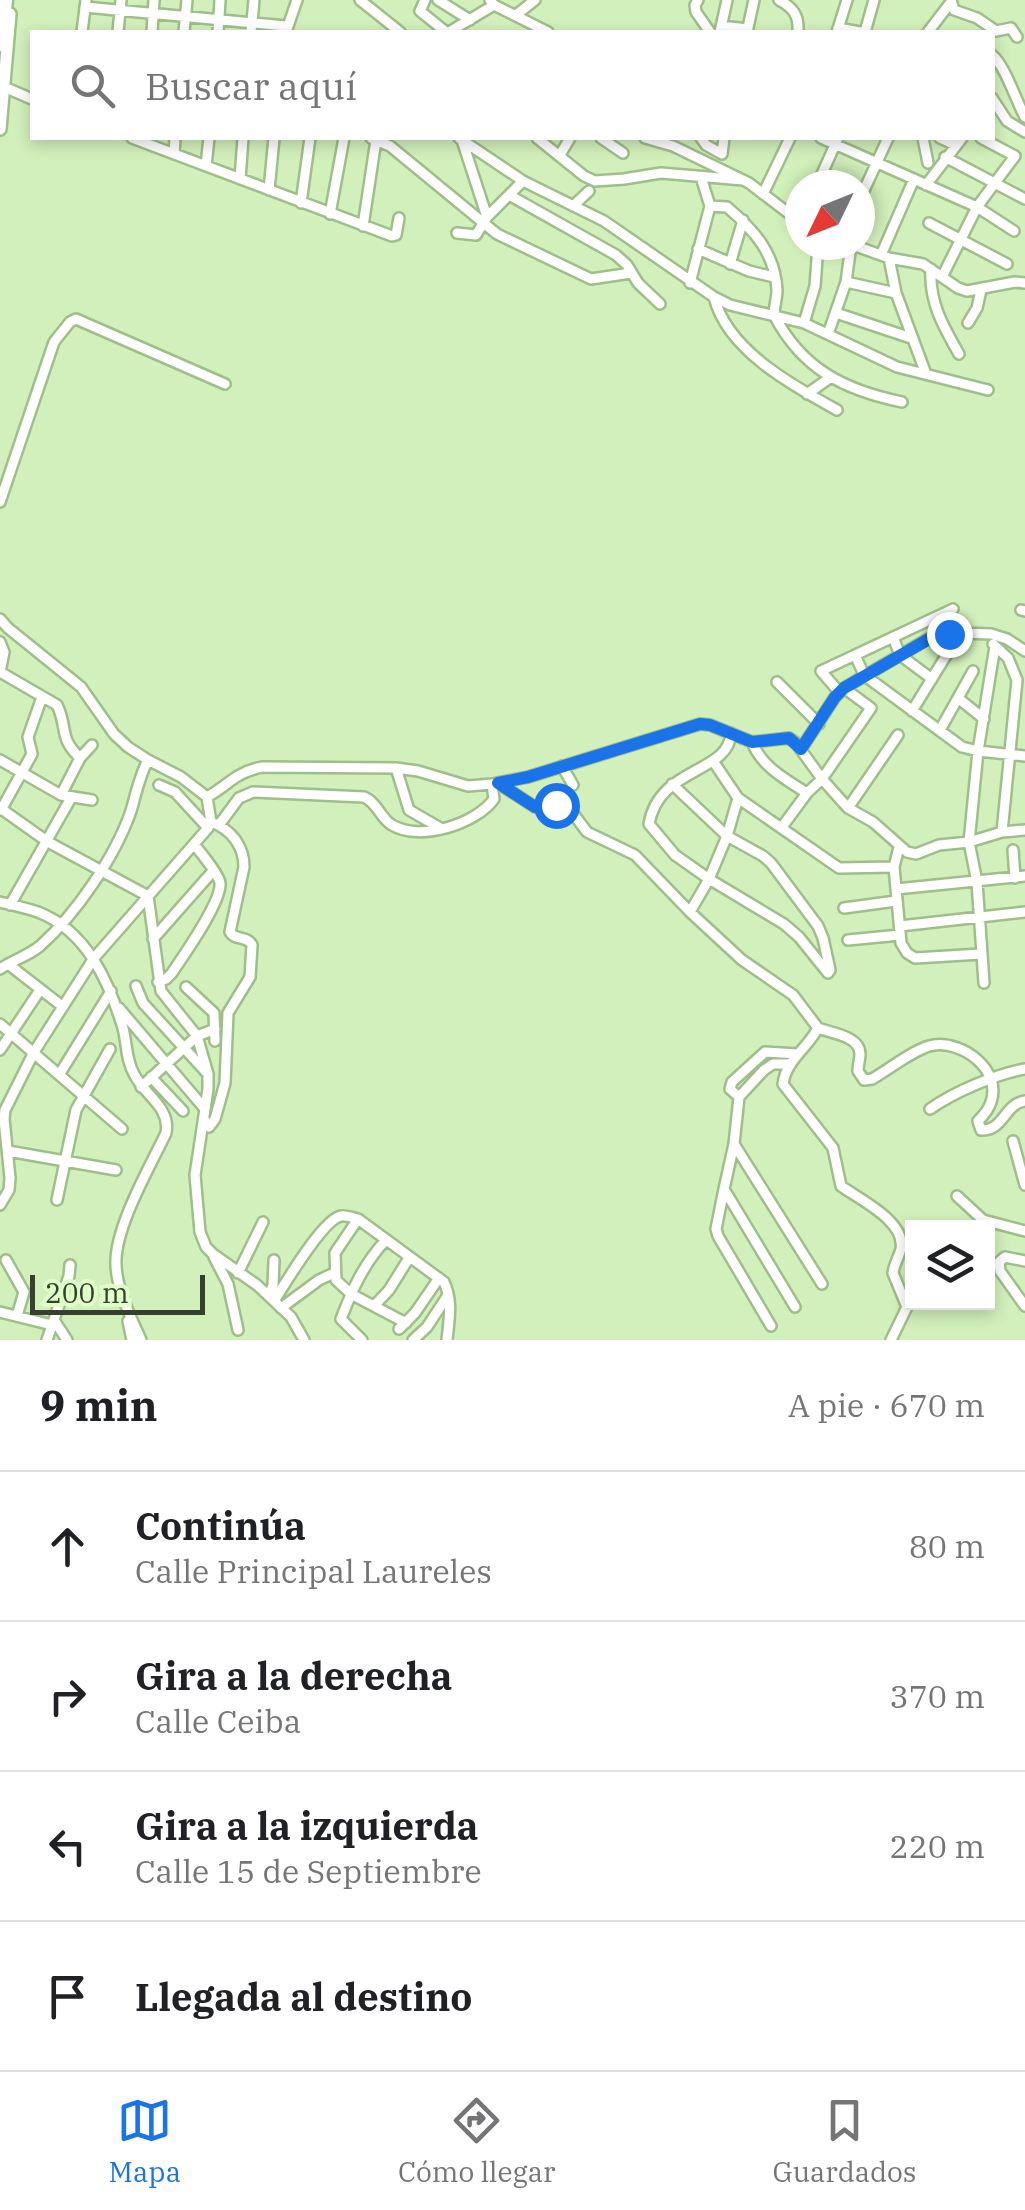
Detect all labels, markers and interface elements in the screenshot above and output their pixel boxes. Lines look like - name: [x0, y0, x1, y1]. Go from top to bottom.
- search box: [30, 30, 995, 140]
- icon: search: [65, 58, 120, 113]
- text: Buscar aquí: [145, 61, 357, 110]
- north arrow: [785, 170, 875, 260]
- route end: [927, 612, 973, 658]
- route start: [534, 783, 580, 829]
- map controls: [905, 1220, 995, 1310]
- button: layers: [905, 1220, 995, 1310]
- scale bar: [30, 1270, 205, 1314]
- text: 200 m: [45, 1274, 129, 1311]
- text: 9 min: [40, 1378, 158, 1433]
- text: A pie · 670 m: [788, 1384, 985, 1426]
- text: Continúa: [135, 1501, 306, 1550]
- icon: ahead: [40, 1519, 95, 1574]
- text: 80 m: [909, 1525, 985, 1567]
- text: Calle Principal Laureles: [135, 1550, 492, 1592]
- text: Gira a la derecha: [135, 1651, 452, 1700]
- icon: right: [40, 1669, 95, 1724]
- text: 370 m: [889, 1675, 985, 1717]
- text: Calle Ceiba: [135, 1700, 301, 1742]
- text: Gira a la izquierda: [135, 1801, 478, 1850]
- icon: left: [40, 1819, 95, 1874]
- text: 220 m: [889, 1825, 985, 1867]
- text: Calle 15 de Septiembre: [135, 1850, 482, 1892]
- icon: arrive: [40, 1969, 95, 2024]
- text: Llegada al destino: [135, 1972, 472, 2021]
- tab: Mapa: [109, 2093, 181, 2190]
- tab: Cómo llegar: [398, 2093, 555, 2190]
- tab: Guardados: [772, 2093, 916, 2190]

